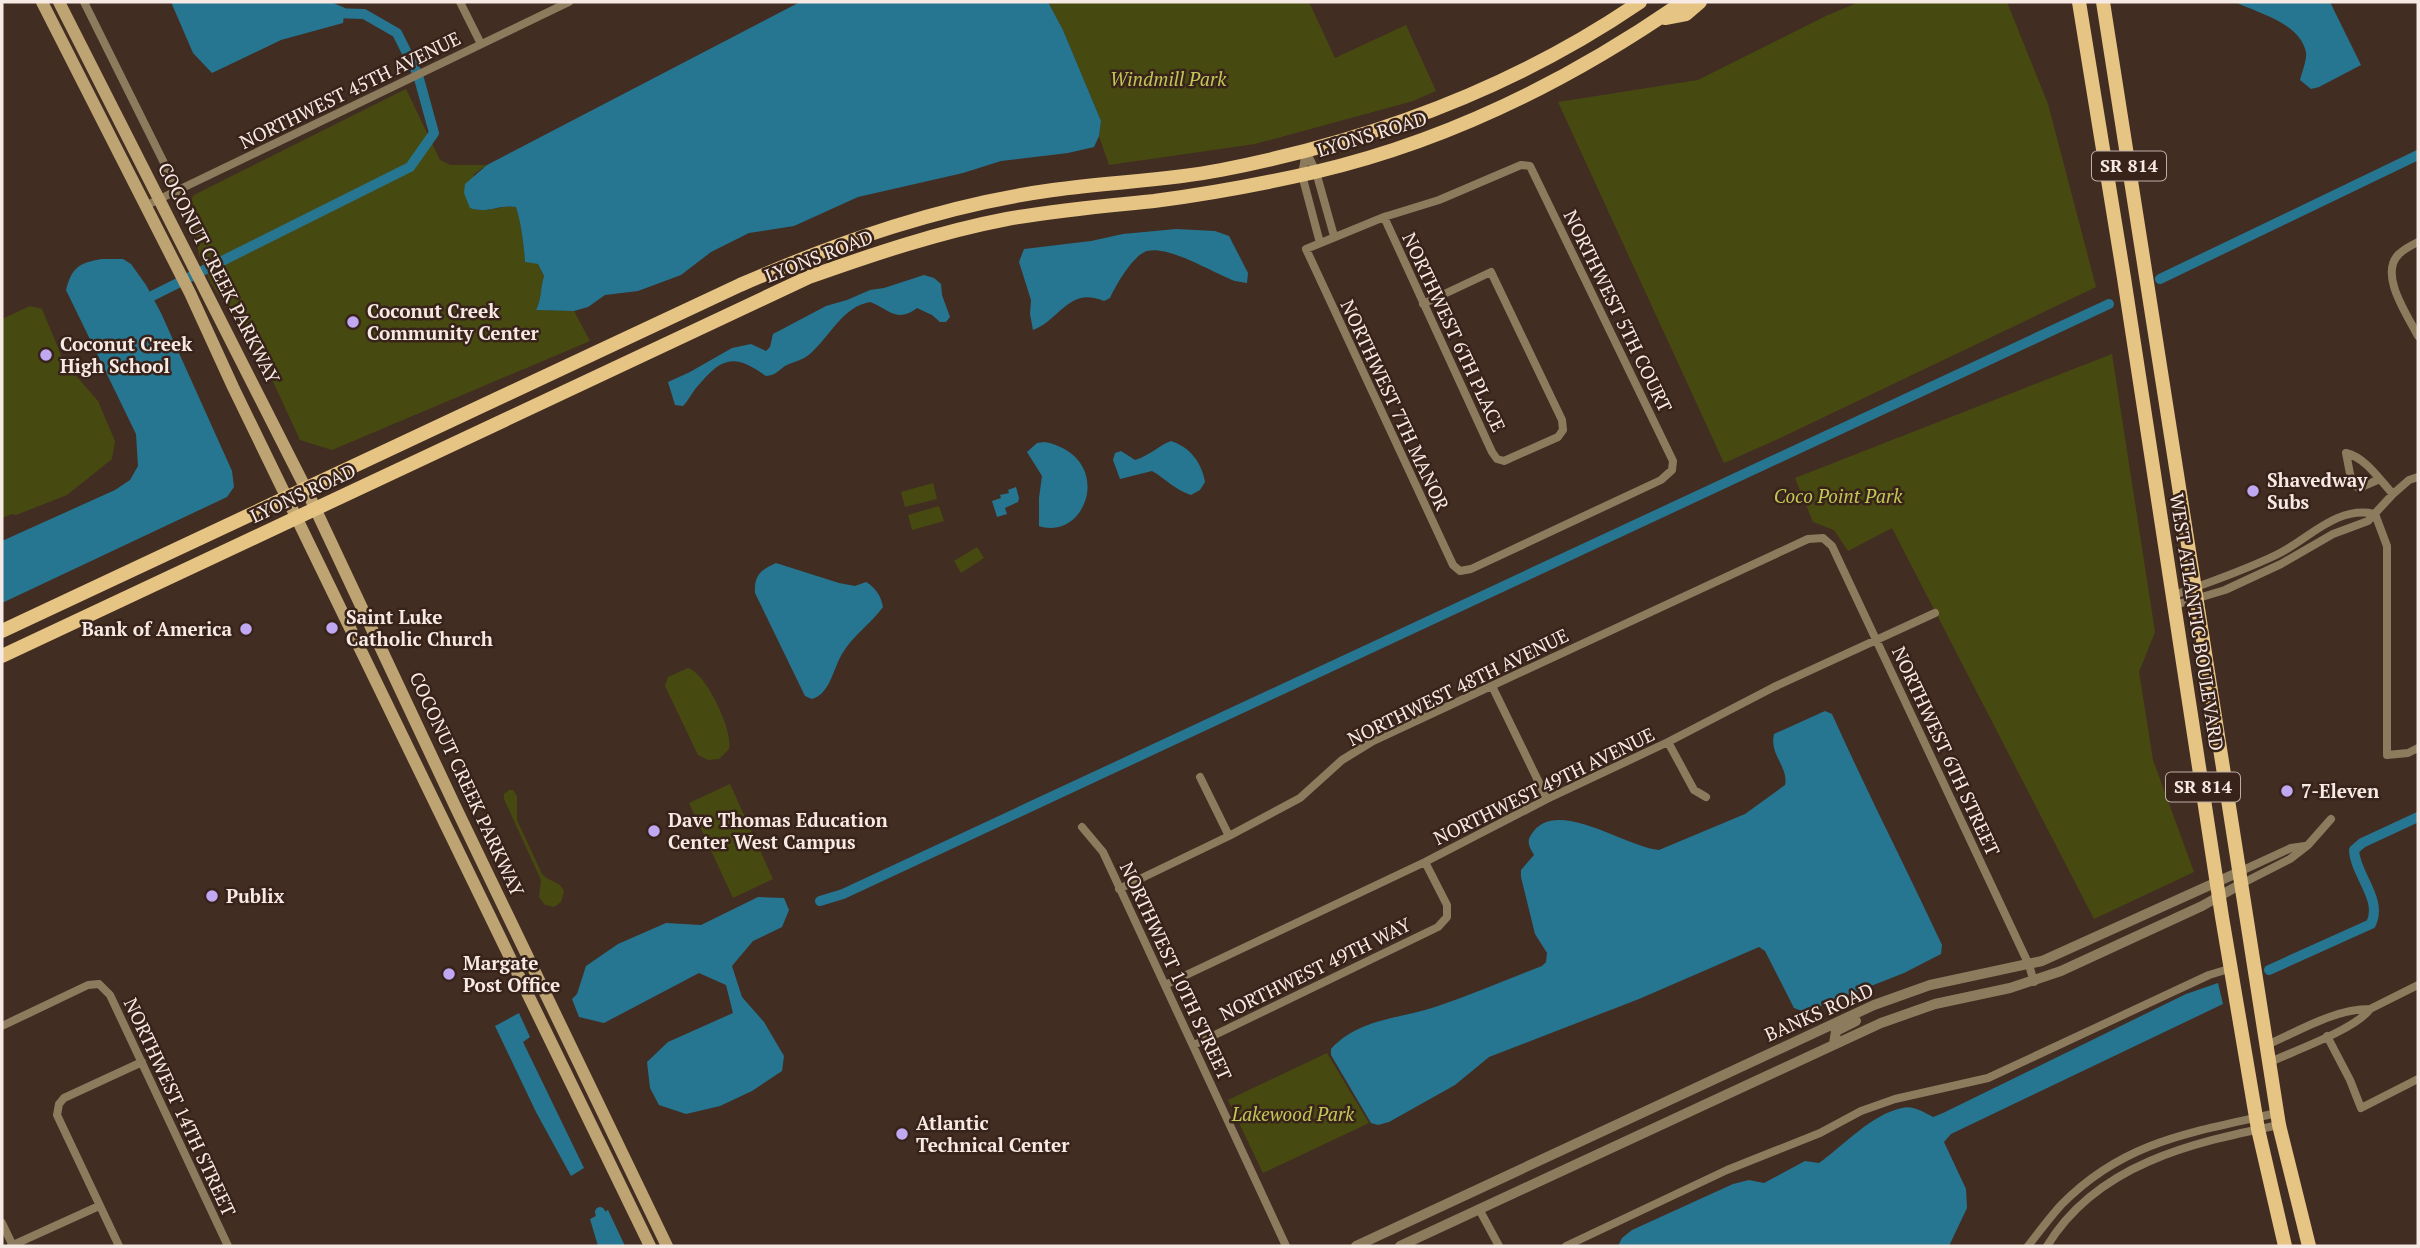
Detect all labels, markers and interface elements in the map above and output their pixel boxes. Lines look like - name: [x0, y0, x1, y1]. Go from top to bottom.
- street label: NORTHWEST 45TH AVENUE: [235, 25, 464, 154]
- park label: Windmill Park: [1110, 66, 1227, 91]
- street label: LYONS ROAD: [1314, 105, 1430, 162]
- road number: SR 814: [2092, 152, 2166, 181]
- street label: COCONUT CREEK PARKWAY: [153, 158, 287, 388]
- street label: NORTHWEST 5TH COURT: [1559, 206, 1678, 416]
- street label: LYONS ROAD: [761, 223, 876, 288]
- street label: NORTHWEST 6TH PLACE: [1397, 228, 1512, 436]
- street label: NORTHWEST 7TH MANOR: [1336, 295, 1455, 514]
- place label: Coconut Creek Community Center: [367, 298, 540, 345]
- marker: Coconut Creek Community Center: [345, 314, 361, 330]
- place label: Coconut Creek High School: [60, 331, 193, 378]
- marker: Coconut Creek High School: [38, 347, 54, 363]
- street label: LYONS ROAD: [246, 457, 360, 528]
- place label: Shavedway Subs: [2267, 467, 2368, 514]
- park label: Coco Point Park: [1774, 483, 1903, 508]
- marker: Shavedway Subs: [2245, 483, 2261, 499]
- street label: WEST ATLANTIC BOULEVARD: [2165, 491, 2230, 752]
- place label: Saint Luke Catholic Church: [346, 604, 493, 651]
- place label: Bank of America: [81, 616, 232, 641]
- marker: Saint Luke Catholic Church: [324, 620, 340, 636]
- marker: Bank of America: [238, 621, 254, 637]
- street label: NORTHWEST 48TH AVENUE: [1343, 622, 1572, 751]
- street label: NORTHWEST 6TH STREET: [1887, 642, 2006, 860]
- street label: COCONUT CREEK PARKWAY: [404, 668, 531, 901]
- street label: NORTHWEST 49TH AVENUE: [1429, 721, 1658, 850]
- road number: SR 814: [2166, 772, 2240, 802]
- place label: 7-Eleven: [2301, 778, 2380, 803]
- marker: 7-Eleven: [2279, 783, 2295, 799]
- place label: Dave Thomas Education Center West Campus: [668, 807, 888, 854]
- marker: Dave Thomas Education Center West Campus: [646, 823, 662, 839]
- street label: NORTHWEST 10TH STREET: [1115, 857, 1238, 1084]
- place label: Publix: [226, 883, 285, 908]
- marker: Publix: [204, 888, 220, 904]
- street label: NORTHWEST 49TH WAY: [1215, 911, 1415, 1026]
- place label: Margate Post Office: [463, 950, 560, 997]
- marker: Margate Post Office: [441, 966, 457, 982]
- street label: BANKS ROAD: [1760, 976, 1877, 1047]
- street label: NORTHWEST 14TH STREET: [119, 993, 242, 1220]
- park label: Lakewood Park: [1231, 1101, 1355, 1126]
- place label: Atlantic Technical Center: [916, 1110, 1070, 1157]
- marker: Atlantic Technical Center: [894, 1126, 910, 1142]

